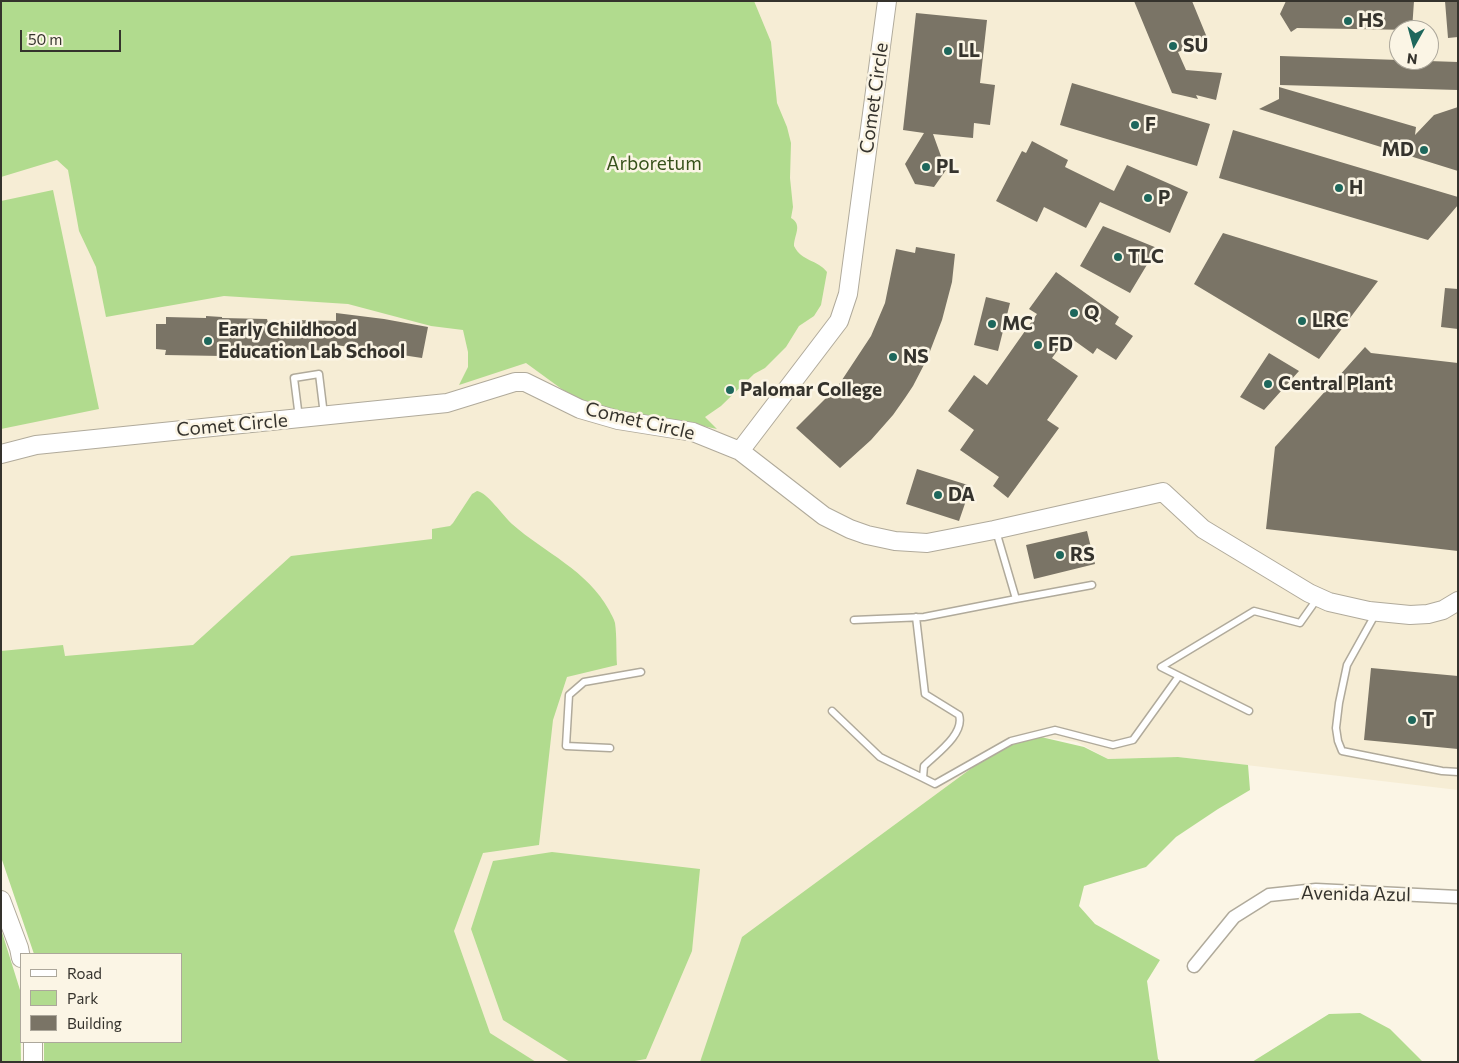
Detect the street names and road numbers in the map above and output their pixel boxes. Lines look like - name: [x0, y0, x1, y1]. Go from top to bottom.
- street label: Comet Circle: [855, 41, 893, 155]
- street label: Comet Circle: [583, 397, 697, 445]
- street label: Comet Circle: [175, 409, 289, 441]
- street label: Avenida Azul: [1301, 882, 1411, 906]

